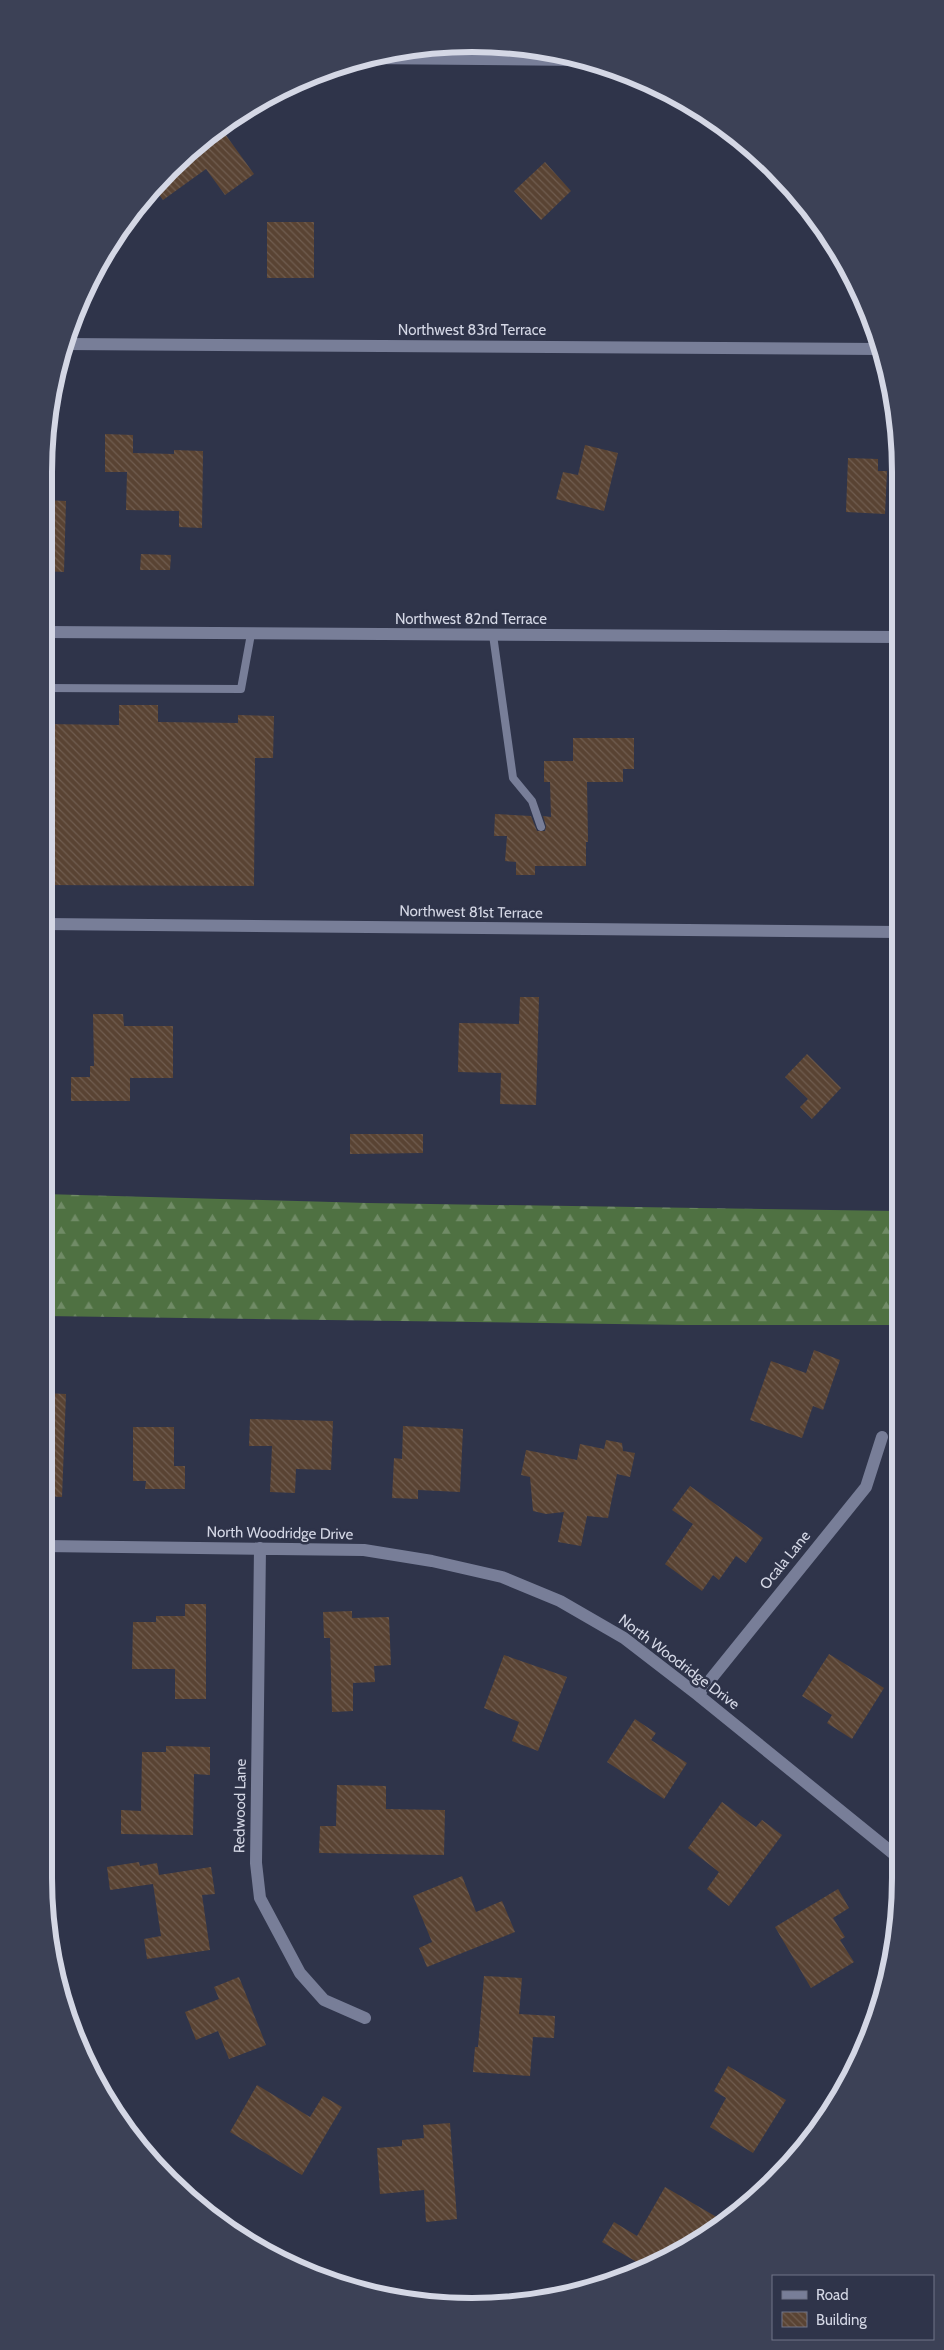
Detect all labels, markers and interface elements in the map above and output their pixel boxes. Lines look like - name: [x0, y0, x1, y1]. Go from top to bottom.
- street label: Northwest 83rd Terrace: [398, 321, 547, 339]
- street label: Northwest 82nd Terrace: [395, 610, 547, 628]
- street label: Northwest 81st Terrace: [399, 902, 543, 922]
- street label: North Woodridge Drive: [206, 1523, 354, 1543]
- street label: Ocala Lane: [756, 1527, 814, 1593]
- street label: North Woodridge Drive: [615, 1611, 743, 1714]
- street label: Redwood Lane: [230, 1758, 250, 1853]
- legend: [772, 2275, 934, 2340]
- text: Road: [816, 2286, 849, 2304]
- text: Building: [816, 2311, 867, 2329]

